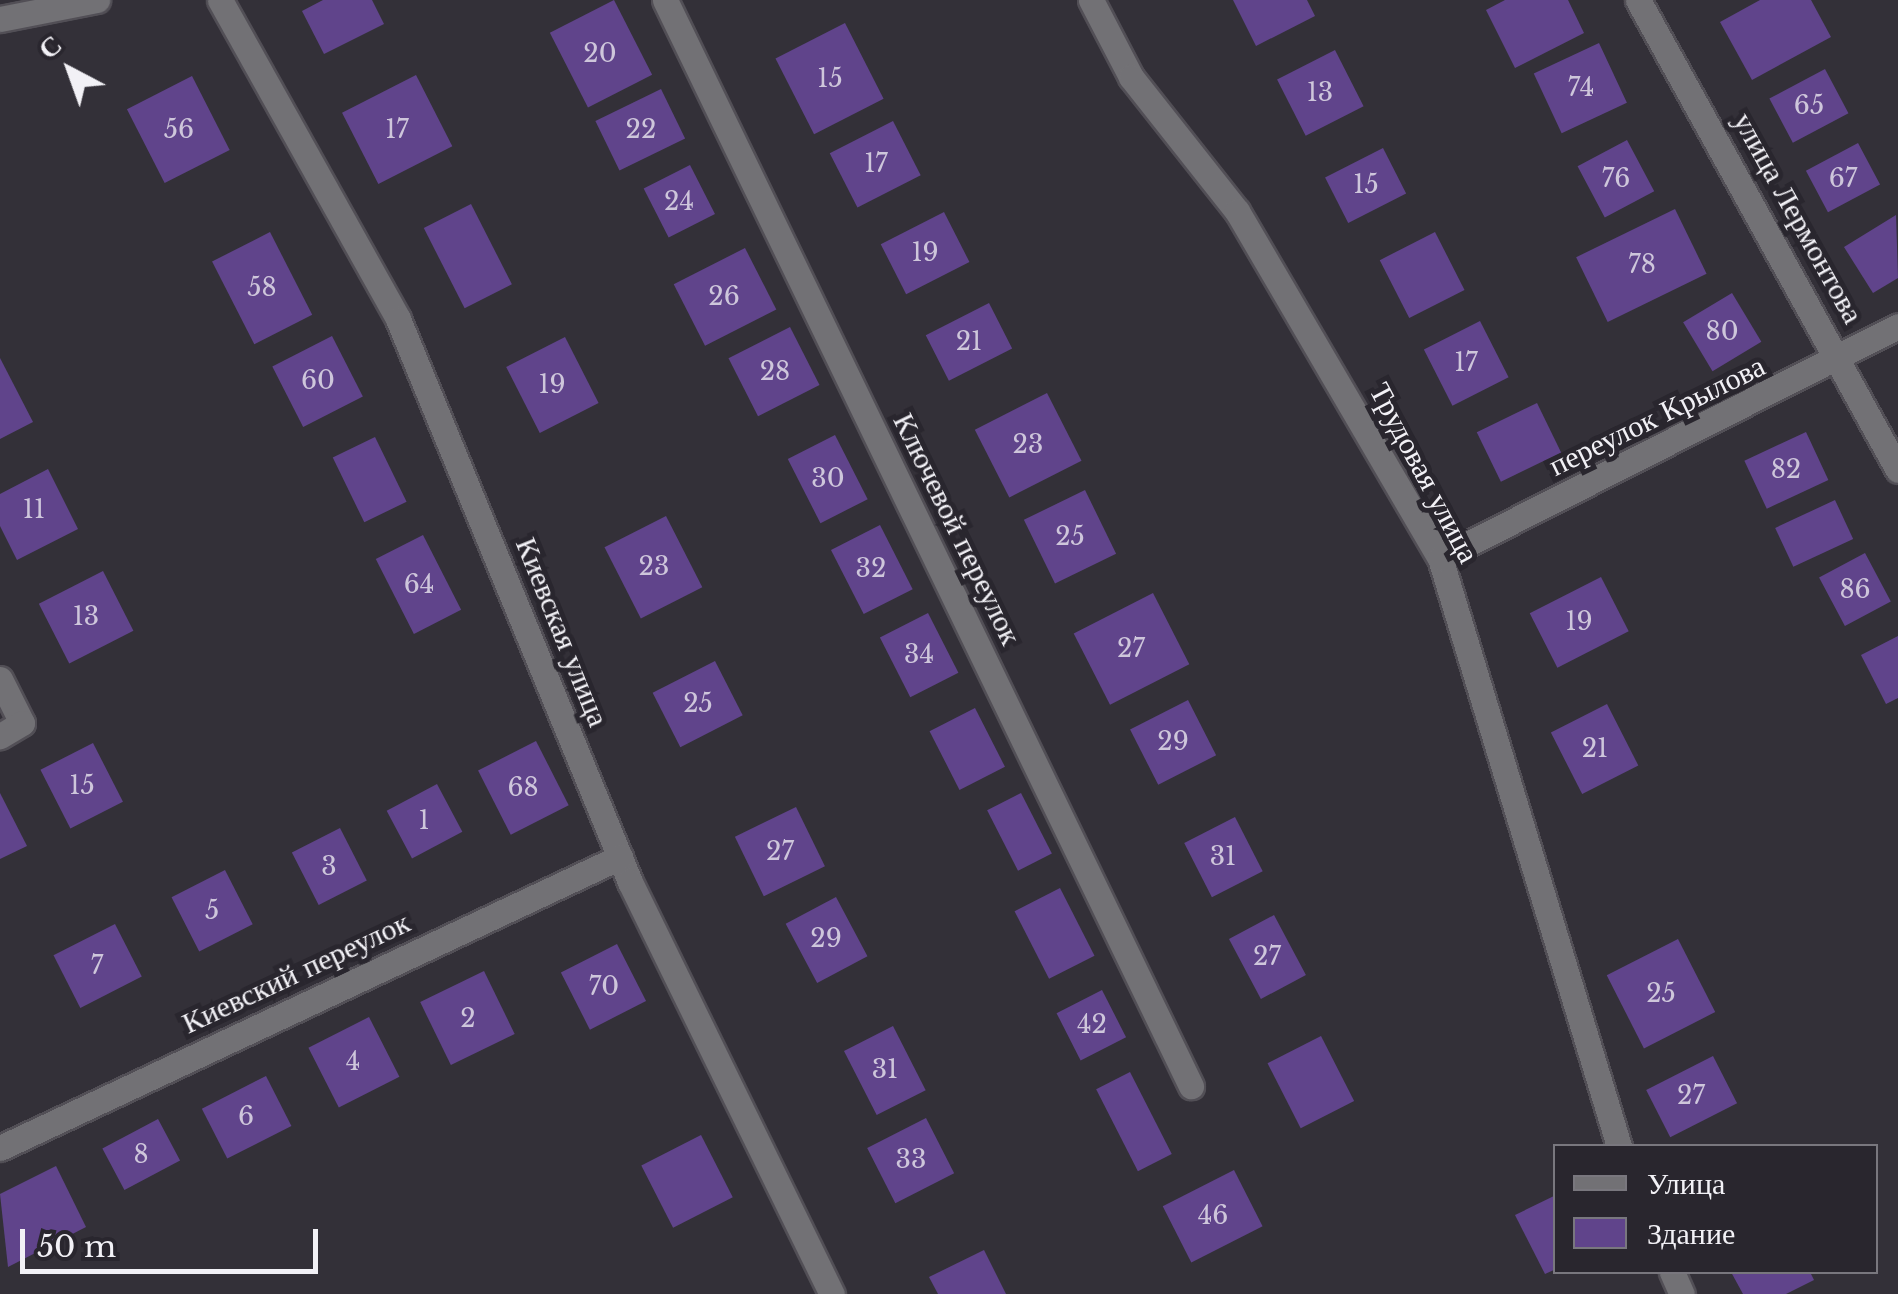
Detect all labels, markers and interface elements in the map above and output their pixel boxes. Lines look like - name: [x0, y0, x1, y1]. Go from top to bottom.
- north arrow: [20, 20, 120, 120]
- text: С: [31, 27, 69, 67]
- house number: 20: [583, 39, 617, 69]
- house number: 15: [817, 64, 843, 94]
- house number: 74: [1568, 73, 1594, 103]
- house number: 13: [1307, 78, 1333, 108]
- house number: 65: [1794, 91, 1824, 121]
- street label: улица Лермонтова: [1725, 106, 1871, 330]
- house number: 56: [164, 115, 194, 145]
- house number: 17: [385, 115, 409, 145]
- house number: 22: [626, 115, 656, 145]
- house number: 17: [864, 149, 888, 179]
- house number: 76: [1602, 164, 1630, 194]
- house number: 67: [1829, 164, 1857, 194]
- house number: 15: [1353, 170, 1379, 200]
- house number: 24: [664, 187, 694, 217]
- house number: 19: [911, 238, 939, 268]
- house number: 78: [1628, 250, 1656, 280]
- house number: 58: [247, 273, 277, 303]
- house number: 26: [708, 282, 740, 312]
- house number: 80: [1706, 317, 1738, 347]
- house number: 21: [956, 327, 982, 357]
- house number: 17: [1454, 348, 1478, 378]
- street label: переулок Крылова: [1543, 348, 1771, 484]
- house number: 28: [760, 357, 790, 387]
- house number: 60: [301, 366, 335, 396]
- house number: 19: [538, 370, 566, 400]
- street label: Трудовая улица: [1361, 377, 1487, 569]
- street label: Ключевой переулок: [885, 407, 1029, 651]
- house number: 23: [1013, 430, 1043, 460]
- house number: 82: [1771, 455, 1801, 485]
- house number: 30: [811, 464, 845, 494]
- house number: 11: [23, 495, 45, 525]
- house number: 25: [1055, 522, 1085, 552]
- street label: Киевская улица: [508, 532, 616, 732]
- house number: 23: [639, 552, 669, 582]
- house number: 32: [856, 554, 886, 584]
- house number: 64: [404, 570, 434, 600]
- house number: 86: [1839, 575, 1871, 605]
- house number: 13: [73, 602, 99, 632]
- house number: 19: [1565, 607, 1593, 637]
- house number: 27: [1117, 634, 1145, 664]
- house number: 34: [904, 640, 934, 670]
- house number: 25: [683, 689, 713, 719]
- house number: 29: [1157, 727, 1189, 757]
- house number: 21: [1582, 734, 1608, 764]
- house number: 15: [69, 771, 95, 801]
- house number: 68: [507, 773, 539, 803]
- house number: 1: [418, 806, 430, 836]
- house number: 27: [766, 837, 794, 867]
- house number: 31: [1210, 842, 1236, 872]
- house number: 3: [321, 852, 337, 882]
- house number: 5: [205, 896, 219, 926]
- street label: Киевский переулок: [176, 904, 416, 1042]
- house number: 29: [810, 924, 842, 954]
- house number: 27: [1253, 942, 1281, 972]
- house number: 7: [91, 951, 103, 981]
- house number: 70: [589, 972, 619, 1002]
- house number: 25: [1646, 979, 1676, 1009]
- house number: 2: [460, 1004, 476, 1034]
- house number: 42: [1077, 1010, 1107, 1040]
- house number: 4: [346, 1047, 360, 1077]
- house number: 31: [872, 1055, 898, 1085]
- house number: 27: [1677, 1081, 1705, 1111]
- house number: 6: [238, 1102, 254, 1132]
- house number: 8: [133, 1140, 149, 1170]
- legend: [1553, 1144, 1878, 1274]
- house number: 33: [896, 1145, 926, 1175]
- text: Улица: [1647, 1165, 1725, 1202]
- house number: 46: [1198, 1201, 1228, 1231]
- scale bar: [25, 1209, 322, 1271]
- text: Здание: [1647, 1215, 1735, 1252]
- text: 50 m: [37, 1228, 116, 1265]

